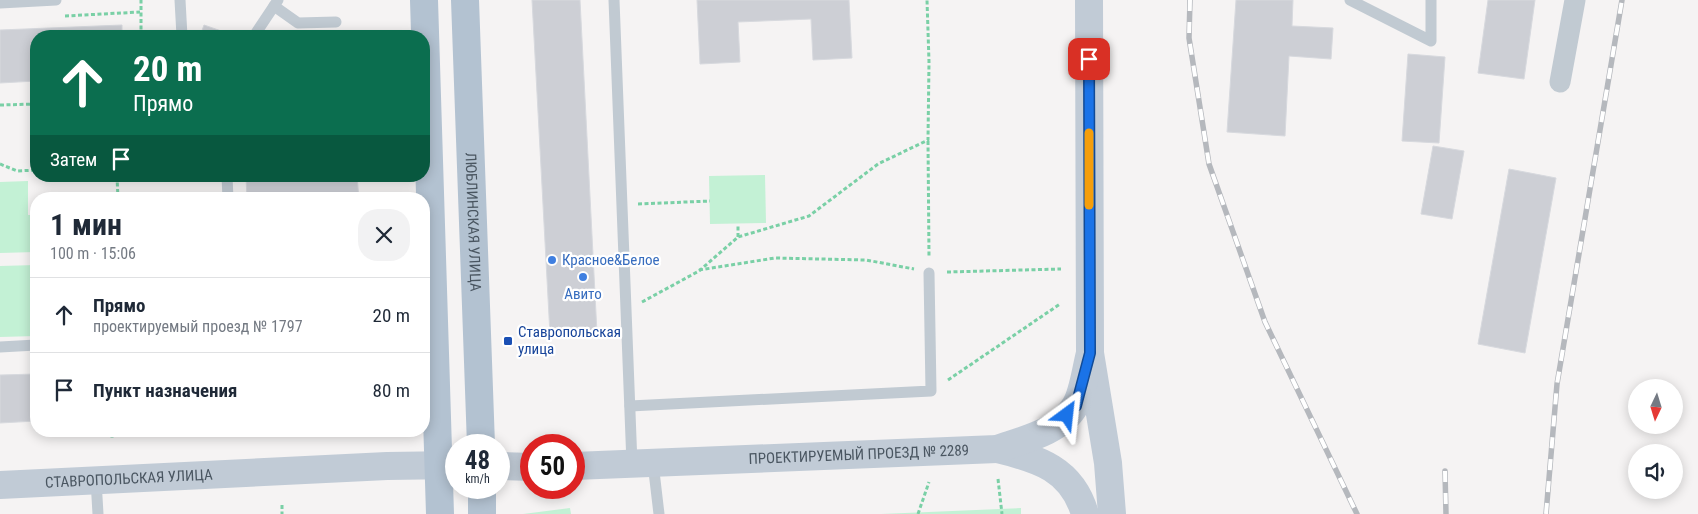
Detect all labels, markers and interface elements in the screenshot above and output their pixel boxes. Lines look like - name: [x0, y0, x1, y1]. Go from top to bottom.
- pin: [1068, 38, 1110, 80]
- icon: arrive: [1075, 45, 1103, 73]
- text: 20 m: [133, 49, 202, 90]
- icon: ahead: [50, 50, 115, 115]
- text: Прямо: [133, 91, 193, 116]
- icon: arrive: [107, 145, 135, 173]
- text: Затем: [50, 148, 97, 171]
- street label: ЛЮБЛИНСКАЯ УЛИЦА: [461, 152, 484, 292]
- text: 1 мин: [50, 207, 122, 242]
- button: close: [358, 209, 410, 261]
- text: 100 m · 15:06: [50, 244, 136, 263]
- place label: Красное&Белое: [562, 251, 660, 269]
- marker: Красное&Белое: [546, 254, 558, 266]
- marker: Авито: [577, 271, 589, 283]
- place label: Авито: [564, 285, 602, 303]
- text: Прямо: [93, 294, 146, 317]
- icon: ahead: [50, 301, 78, 329]
- text: 20 m: [373, 304, 410, 327]
- text: проектируемый проезд № 1797: [93, 317, 303, 336]
- place label: Ставропольская улица: [518, 323, 621, 358]
- marker: Ставропольская улица: [502, 335, 514, 347]
- icon: arrive: [50, 376, 78, 404]
- text: Пункт назначения: [93, 379, 237, 402]
- text: 80 m: [373, 379, 410, 402]
- north arrow: [1628, 379, 1682, 434]
- map controls: [1628, 379, 1683, 499]
- position arrow: [1040, 388, 1092, 440]
- speed limit sign: 50: [520, 434, 585, 499]
- street label: ПРОЕКТИРУЕМЫЙ ПРОЕЗД № 2289: [748, 441, 969, 468]
- button: sound: [1628, 444, 1683, 499]
- text: 48: [465, 446, 490, 475]
- street label: СТАВРОПОЛЬСКАЯ УЛИЦА: [45, 466, 213, 492]
- text: km/h: [465, 472, 490, 486]

